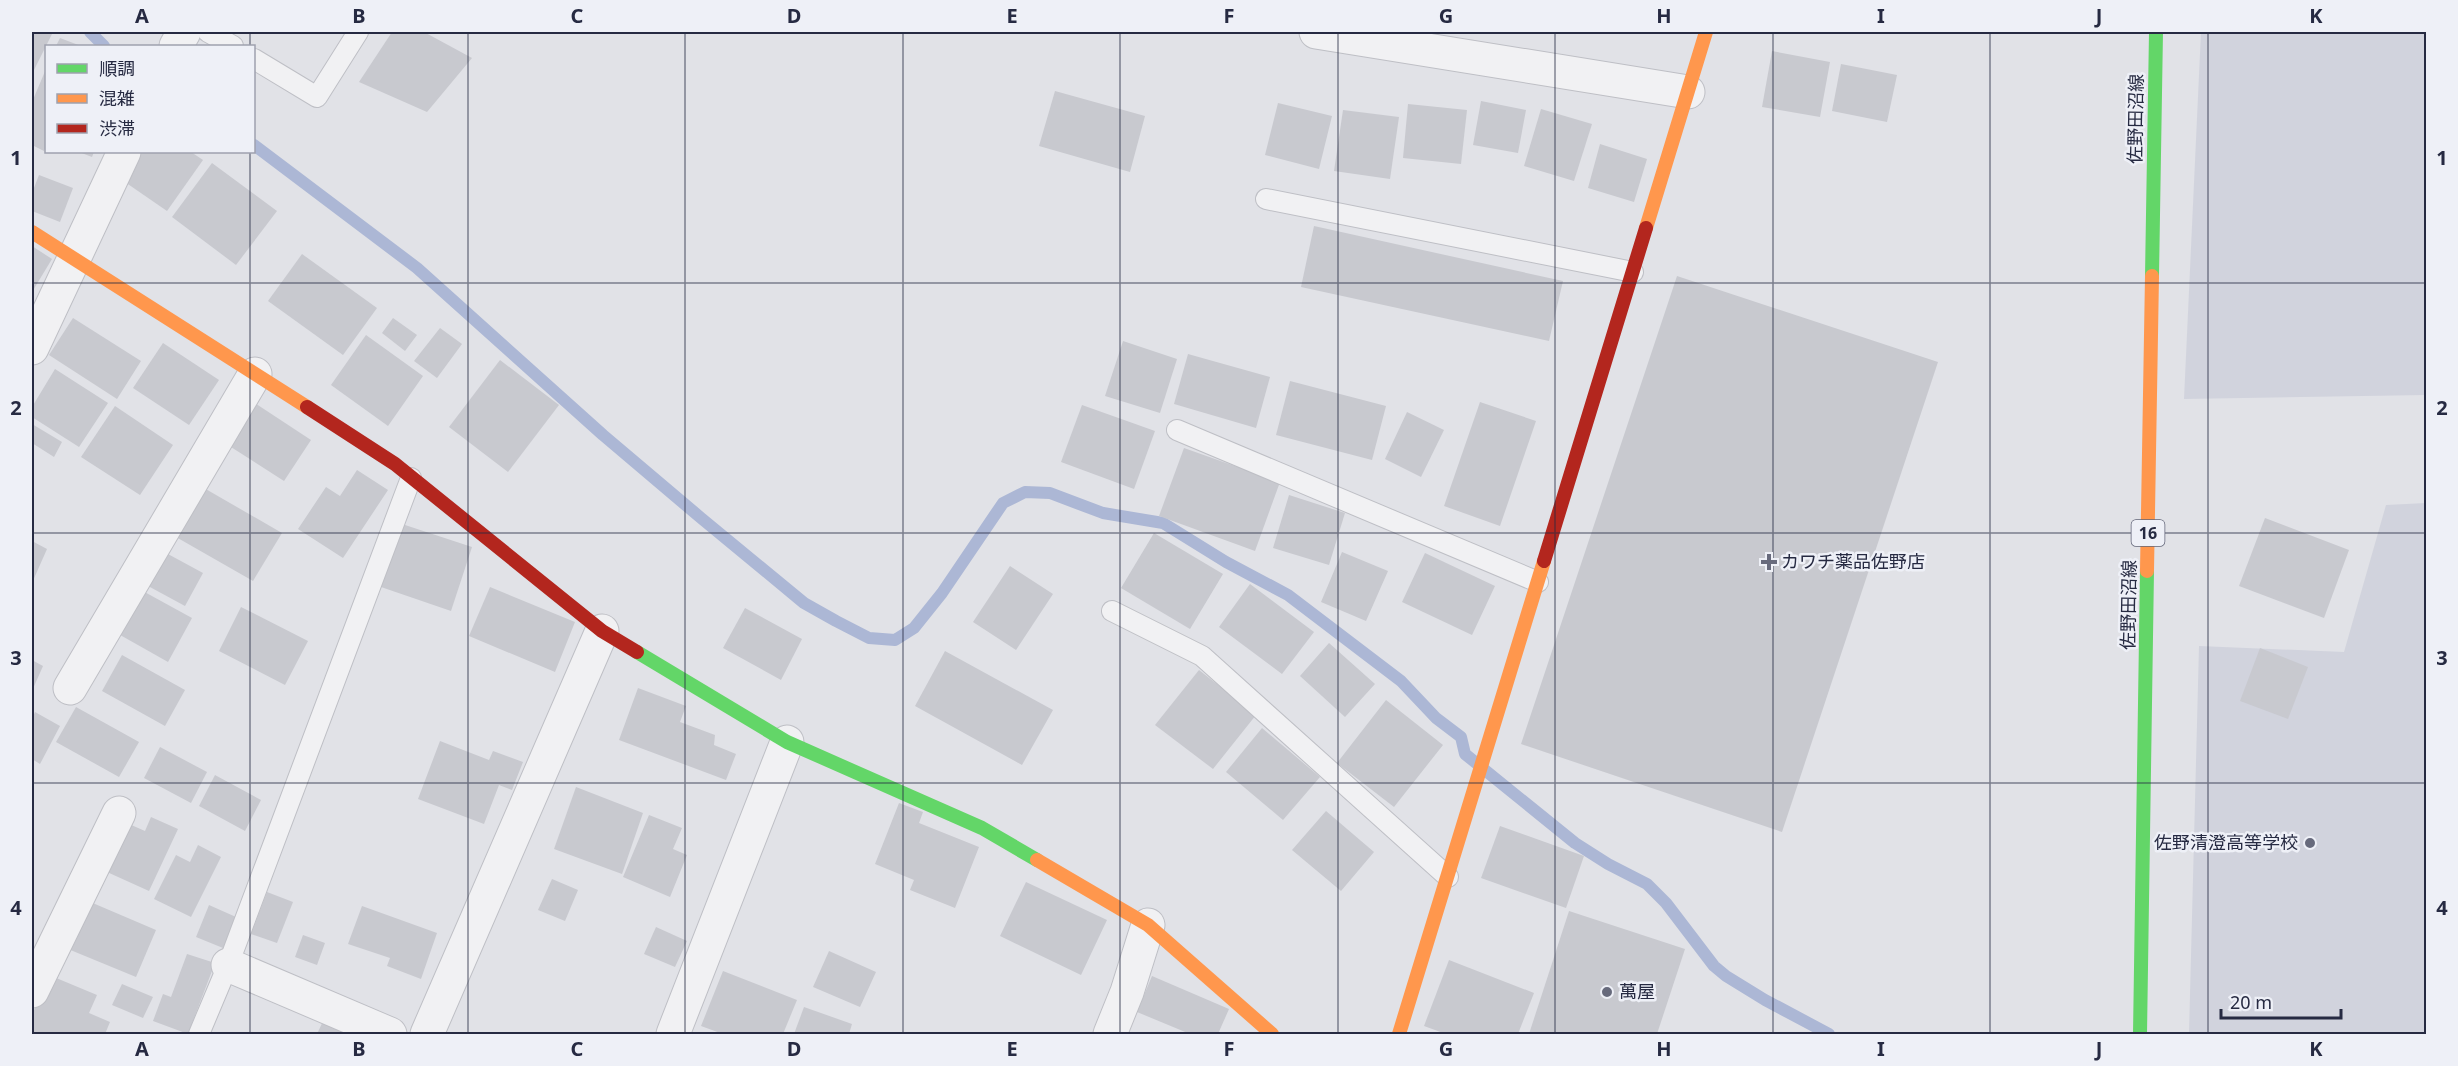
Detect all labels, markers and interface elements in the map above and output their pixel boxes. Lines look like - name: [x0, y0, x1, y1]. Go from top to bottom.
- text: A: [135, 2, 149, 29]
- text: B: [352, 2, 366, 29]
- text: C: [571, 2, 584, 29]
- text: D: [787, 2, 801, 29]
- text: E: [1006, 2, 1018, 29]
- text: F: [1224, 2, 1234, 29]
- text: G: [1439, 2, 1453, 29]
- text: H: [1656, 2, 1672, 29]
- text: I: [1877, 2, 1885, 29]
- text: J: [2094, 2, 2102, 29]
- text: K: [2309, 2, 2323, 29]
- legend: [45, 45, 255, 153]
- text: 順調: [99, 56, 135, 80]
- street label: 佐野田沼線: [2122, 74, 2148, 164]
- text: 混雑: [99, 86, 135, 110]
- text: 渋滞: [99, 116, 135, 140]
- text: 1: [10, 144, 22, 171]
- text: 1: [2436, 144, 2448, 171]
- text: 2: [10, 394, 22, 421]
- text: 2: [2436, 394, 2448, 421]
- road number: 16: [2132, 520, 2164, 546]
- place label: カワチ薬品佐野店: [1781, 549, 1925, 573]
- marker: カワチ薬品佐野店: [1762, 555, 1776, 569]
- street label: 佐野田沼線: [2115, 560, 2141, 650]
- text: 3: [10, 644, 22, 671]
- text: 3: [2436, 644, 2448, 671]
- place label: 佐野清澄高等学校: [2154, 830, 2298, 854]
- marker: 佐野清澄高等学校: [2303, 836, 2317, 850]
- text: 4: [10, 894, 22, 921]
- text: 4: [2436, 894, 2448, 921]
- place label: 萬屋: [1619, 979, 1655, 1003]
- scale bar: [2221, 982, 2341, 1020]
- marker: 萬屋: [1600, 985, 1614, 999]
- text: 20 m: [2230, 990, 2272, 1014]
- text: A: [135, 1035, 149, 1062]
- text: B: [352, 1035, 366, 1062]
- text: C: [571, 1035, 584, 1062]
- text: D: [787, 1035, 801, 1062]
- text: E: [1006, 1035, 1018, 1062]
- text: F: [1224, 1035, 1234, 1062]
- text: G: [1439, 1035, 1453, 1062]
- text: H: [1656, 1035, 1672, 1062]
- text: I: [1877, 1035, 1885, 1062]
- text: J: [2094, 1035, 2102, 1062]
- text: K: [2309, 1035, 2323, 1062]

